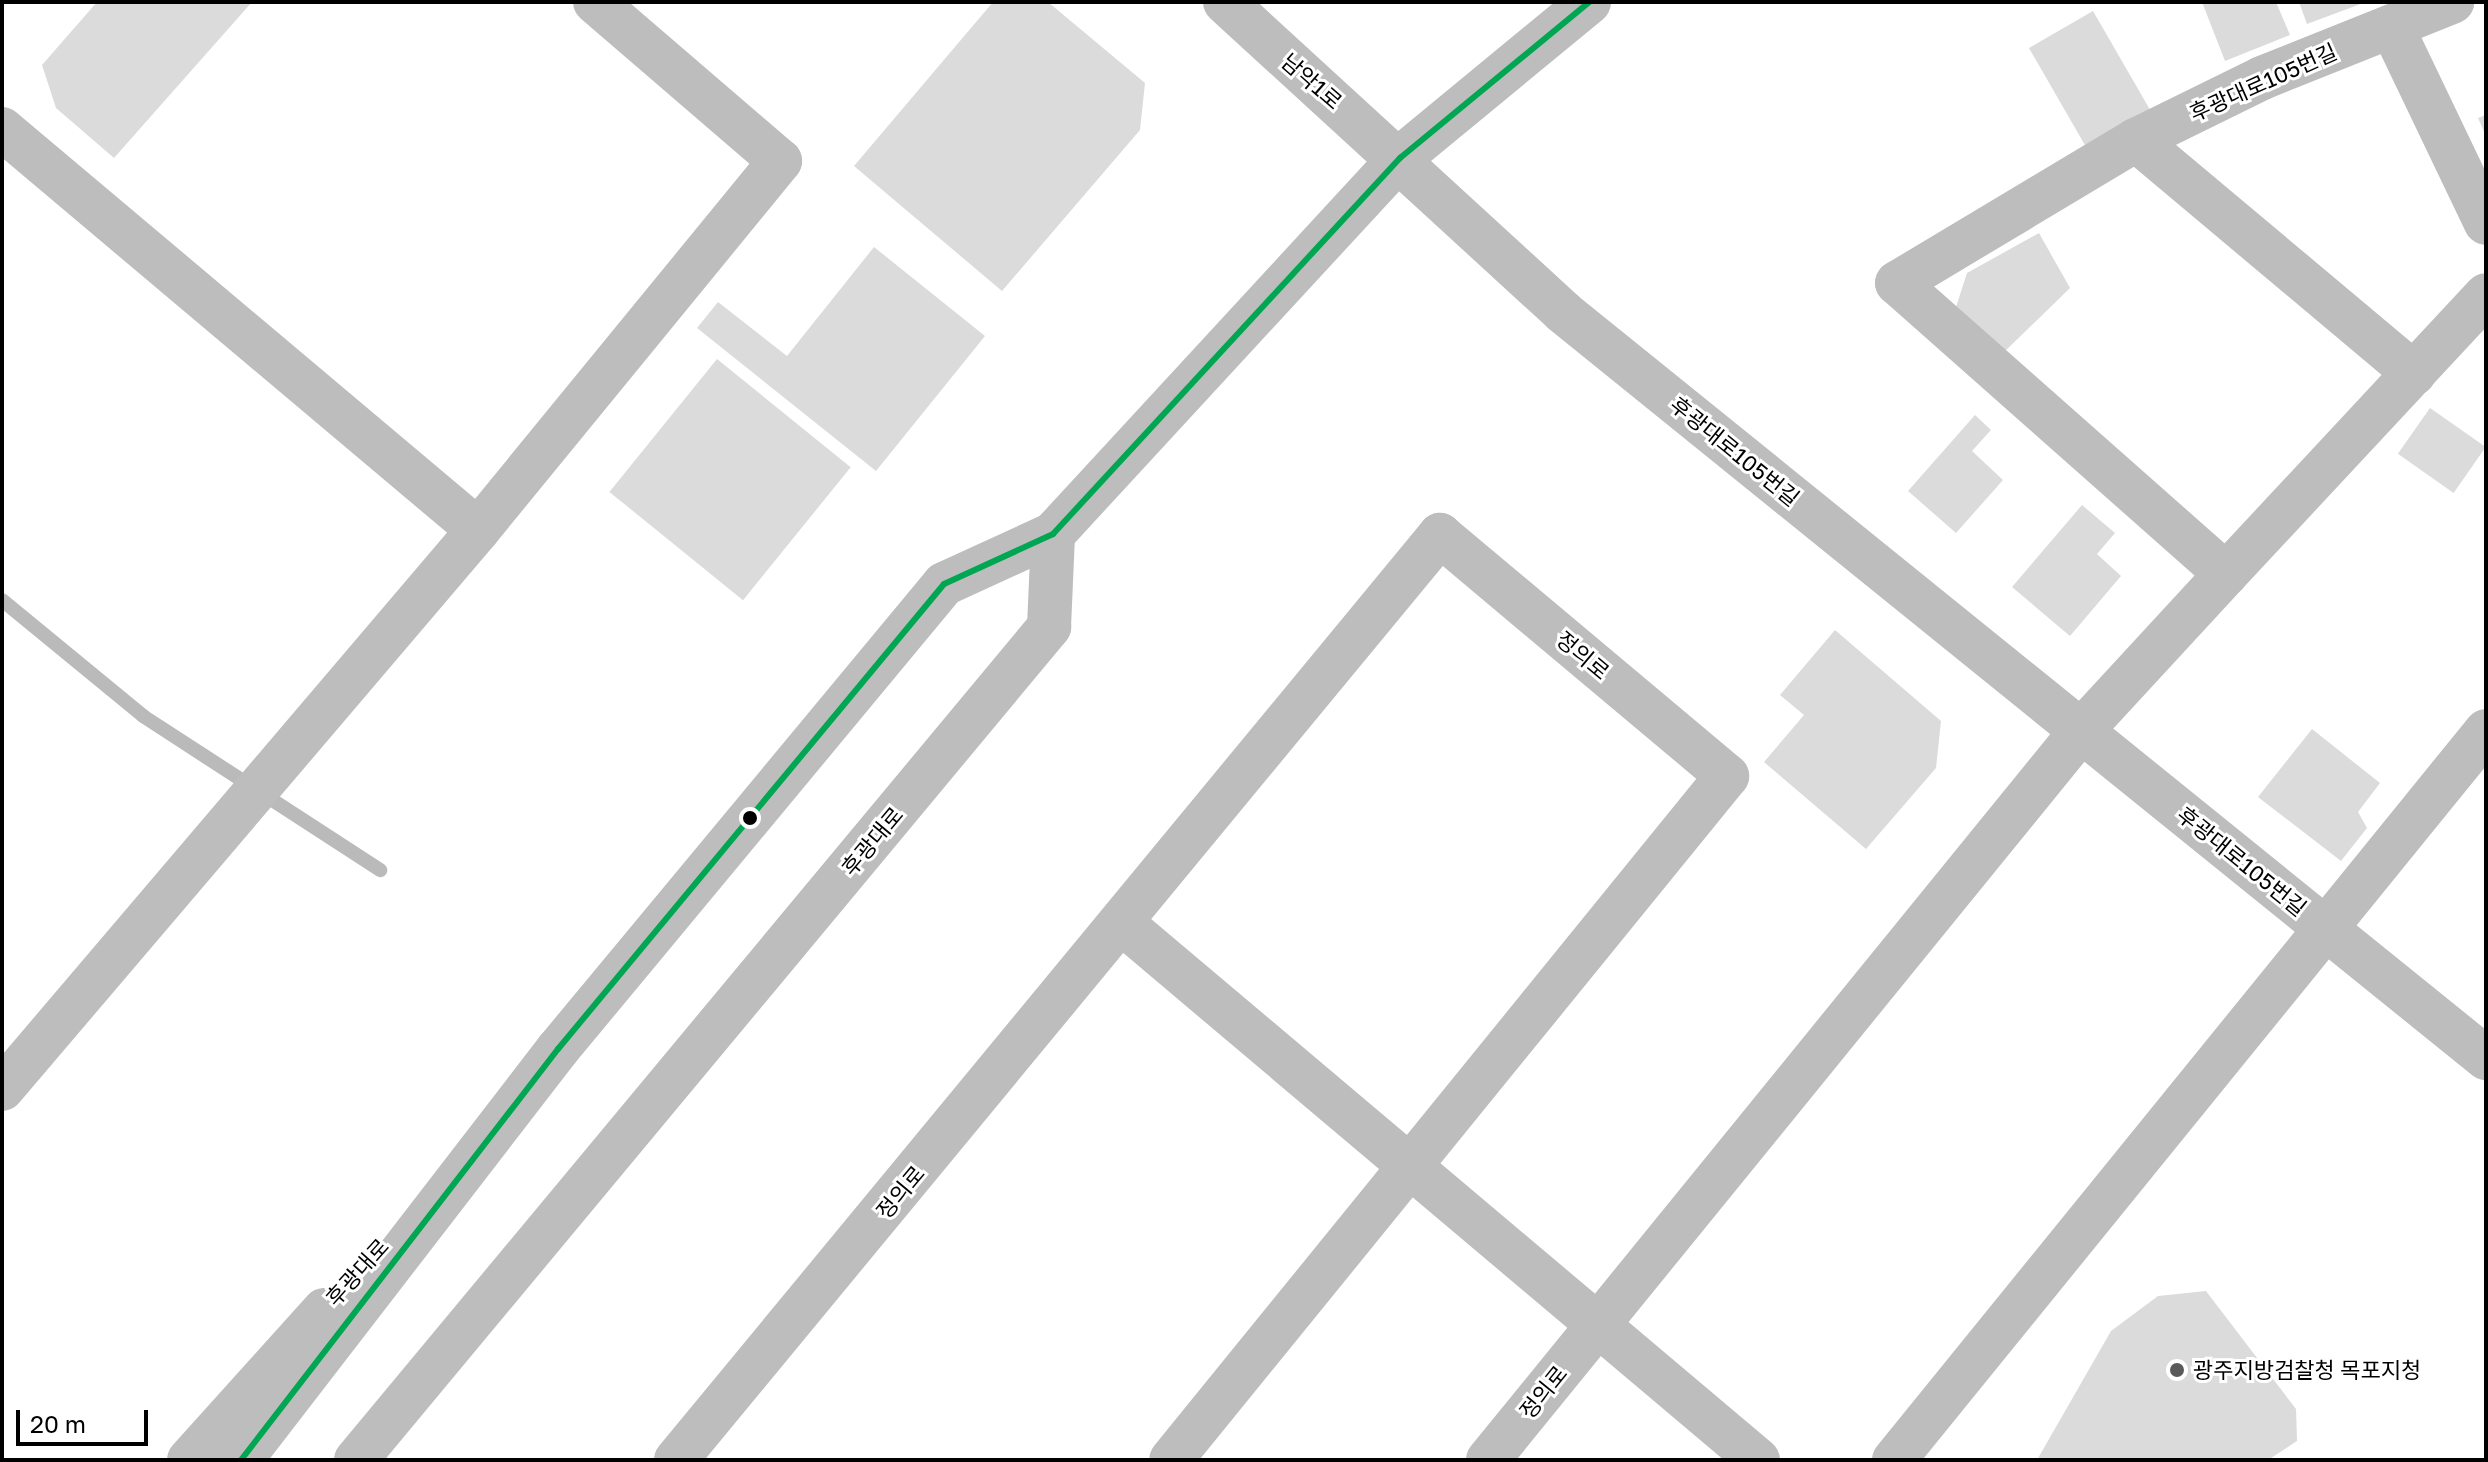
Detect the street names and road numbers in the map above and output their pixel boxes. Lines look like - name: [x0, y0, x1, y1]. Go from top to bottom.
- street label: 후광대로105번길: [2185, 38, 2341, 126]
- street label: 남악1로: [1276, 48, 1348, 114]
- street label: 후광대로105번길: [1665, 391, 1805, 511]
- street label: 정의로: [1551, 625, 1615, 685]
- street label: 후광대로105번길: [2172, 801, 2312, 921]
- street label: 후광대로: [836, 802, 908, 880]
- street label: 정의로: [870, 1160, 930, 1224]
- street label: 후광대로: [320, 1233, 394, 1311]
- street label: 정의로: [1514, 1360, 1572, 1424]

